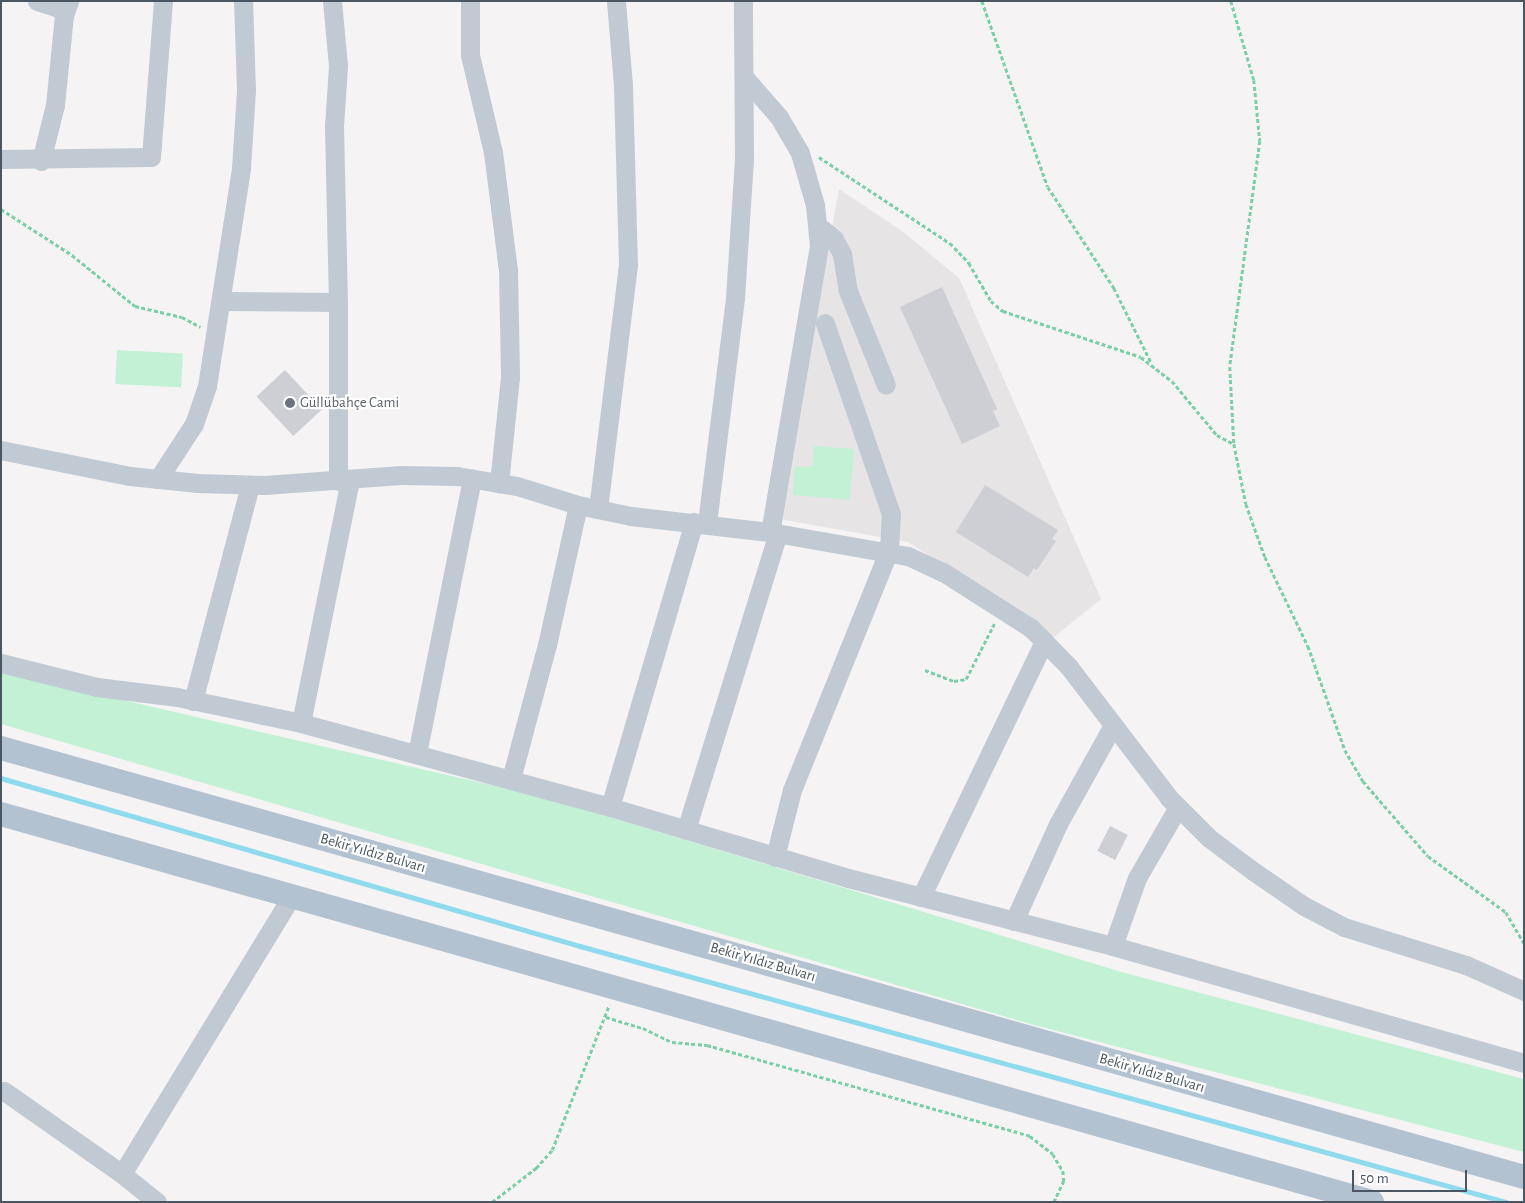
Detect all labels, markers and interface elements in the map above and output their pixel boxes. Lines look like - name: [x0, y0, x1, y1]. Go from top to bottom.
- place label: Güllübahçe Cami: [300, 394, 399, 412]
- marker: Güllübahçe Cami: [284, 397, 296, 409]
- street label: Bekir Yıldız Bulvarı: [318, 829, 428, 877]
- street label: Bekir Yıldız Bulvarı: [708, 938, 818, 986]
- street label: Bekir Yıldız Bulvarı: [1097, 1049, 1207, 1097]
- scale bar: [1355, 1160, 1470, 1192]
- text: 50 m: [1360, 1171, 1389, 1186]

